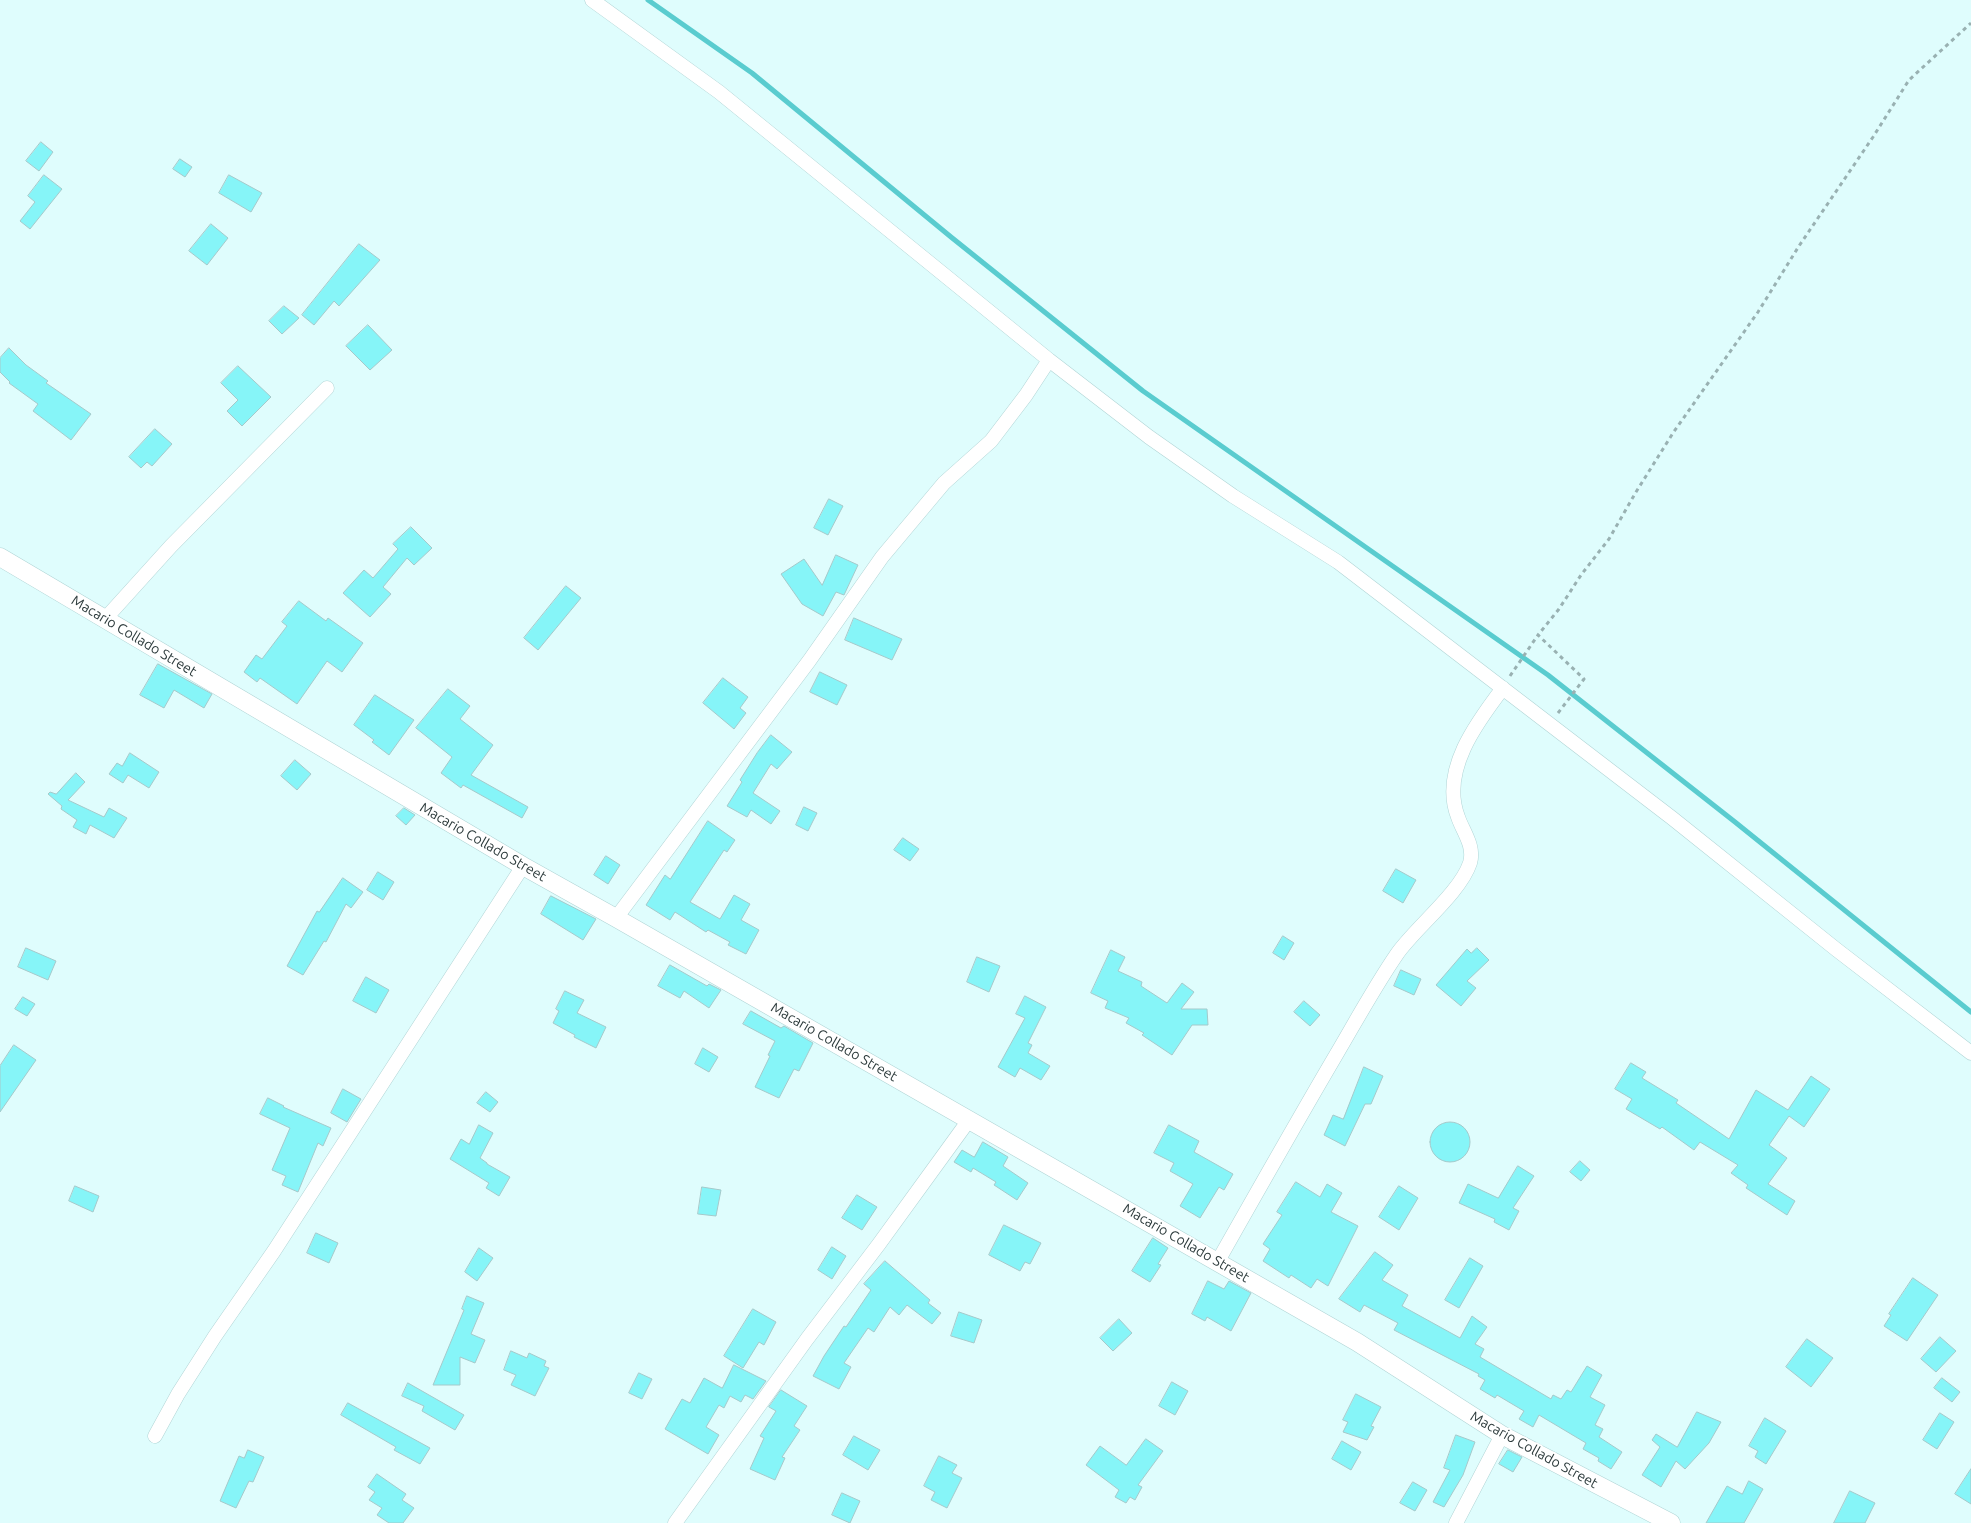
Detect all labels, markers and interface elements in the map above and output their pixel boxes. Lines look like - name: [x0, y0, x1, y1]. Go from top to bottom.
- street label: Macario Collado Street: [68, 592, 200, 680]
- street label: Macario Collado Street: [417, 799, 549, 885]
- street label: Macario Collado Street: [768, 999, 900, 1085]
- street label: Macario Collado Street: [1120, 1200, 1252, 1286]
- street label: Macario Collado Street: [1467, 1408, 1601, 1492]

